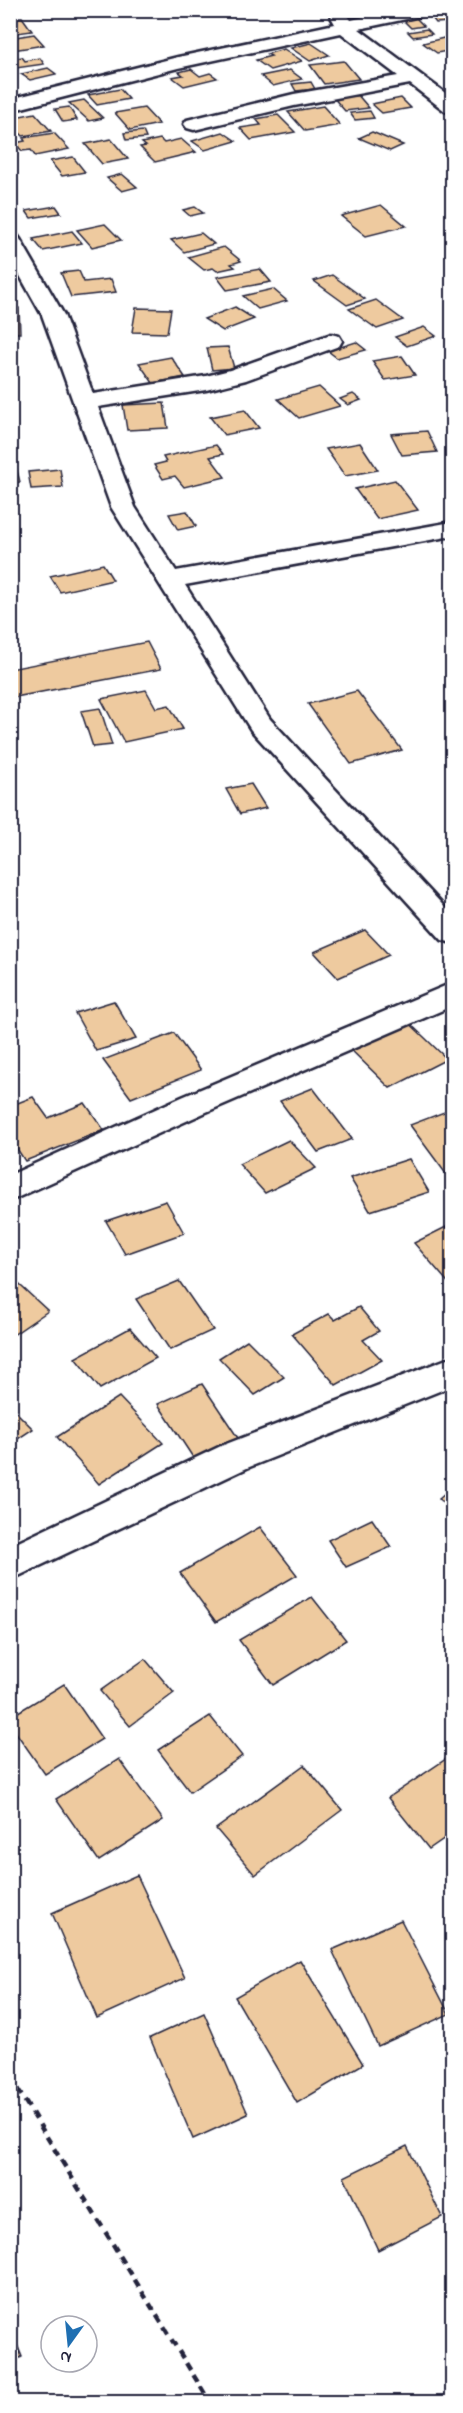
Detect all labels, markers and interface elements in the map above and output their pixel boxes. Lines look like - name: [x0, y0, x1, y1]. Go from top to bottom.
- north arrow: [39, 2314, 99, 2374]
- text: N: [57, 2344, 74, 2370]

